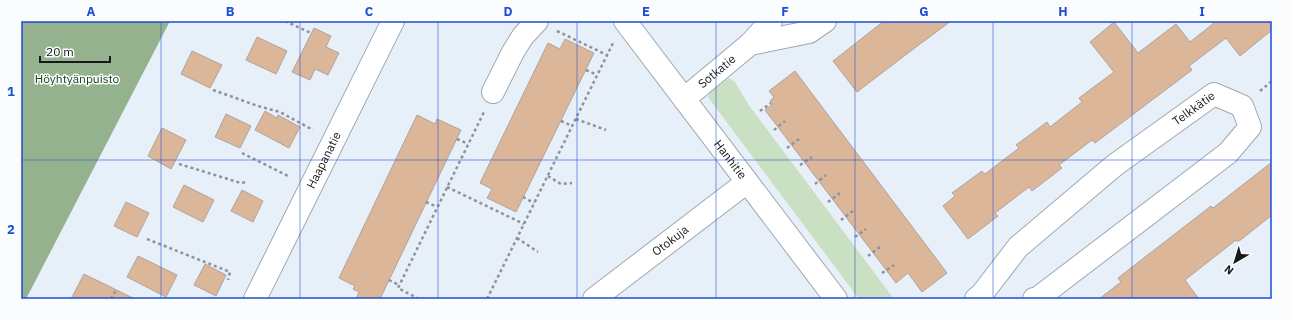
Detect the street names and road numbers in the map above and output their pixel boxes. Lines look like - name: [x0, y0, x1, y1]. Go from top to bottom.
- street label: Sotkatie: [695, 51, 739, 91]
- street label: Telkkätie: [1169, 88, 1218, 128]
- street label: Haapanatie: [303, 129, 344, 191]
- street label: Hanhitie: [711, 137, 751, 182]
- street label: Otokuja: [649, 221, 692, 259]

